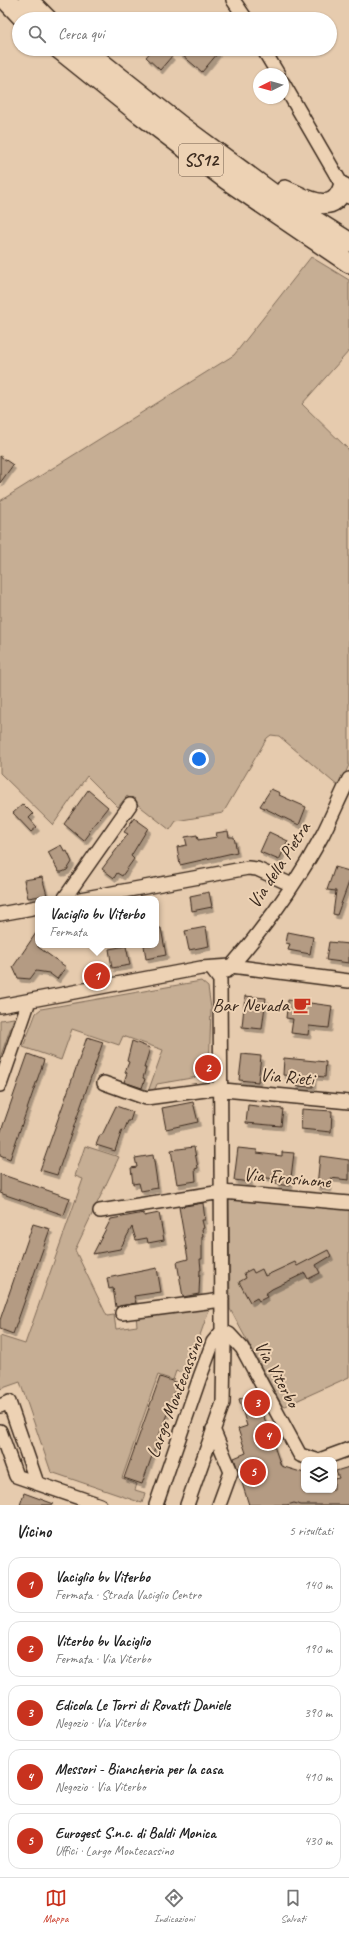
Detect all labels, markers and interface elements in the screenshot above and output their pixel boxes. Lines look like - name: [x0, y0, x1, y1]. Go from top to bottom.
- search box: [12, 12, 337, 56]
- icon: search: [26, 23, 48, 45]
- text: Cerca qui: [58, 25, 104, 44]
- north arrow: [253, 68, 289, 104]
- road number: SS12: [179, 144, 223, 176]
- your location: [189, 749, 209, 769]
- street label: Via della Pietra: [242, 816, 317, 913]
- popup: [35, 896, 159, 948]
- text: Vaciglio bv Viterbo: [50, 905, 144, 924]
- text: Fermata: [50, 924, 87, 940]
- pin: 1: [84, 961, 110, 991]
- place label: Bar Nevada: [213, 993, 291, 1017]
- cafe icon: Bar Nevada: [292, 995, 312, 1015]
- pin: 2: [195, 1053, 221, 1083]
- street label: Via Rieti: [259, 1063, 317, 1092]
- street label: Via Frosinone: [242, 1162, 333, 1194]
- street label: Largo Montecassino: [141, 1331, 210, 1461]
- street label: Via Viterbo: [249, 1337, 306, 1413]
- pin: 3: [244, 1388, 270, 1418]
- pin: 4: [255, 1421, 281, 1451]
- pin: 5: [240, 1457, 266, 1487]
- map controls: [301, 1457, 337, 1493]
- button: layers: [301, 1457, 337, 1493]
- text: Vicino: [16, 1521, 51, 1542]
- text: 5 risultati: [289, 1523, 333, 1539]
- text: Vaciglio bv Viterbo: [55, 1568, 150, 1587]
- text: 1: [27, 1577, 33, 1593]
- text: 140 m: [304, 1577, 332, 1593]
- text: Fermata · Strada Vaciglio Centro: [55, 1587, 201, 1603]
- text: Viterbo bv Vaciglio: [55, 1632, 150, 1651]
- text: 2: [27, 1641, 33, 1657]
- text: 190 m: [304, 1641, 332, 1657]
- text: Fermata · Via Viterbo: [55, 1651, 151, 1667]
- text: Edicola Le Torri di Rovatti Daniele: [55, 1696, 230, 1715]
- text: 3: [27, 1705, 33, 1721]
- text: 390 m: [304, 1705, 332, 1721]
- text: Negozio · Via Viterbo: [55, 1715, 146, 1731]
- text: Messori - Biancheria per la casa: [55, 1760, 223, 1779]
- text: 4: [27, 1769, 33, 1785]
- text: 410 m: [304, 1769, 332, 1785]
- text: Negozio · Via Viterbo: [55, 1779, 146, 1795]
- text: Eurogest S.n.c. di Baldi Monica: [55, 1824, 216, 1843]
- text: 5: [27, 1833, 33, 1849]
- text: 430 m: [304, 1833, 332, 1849]
- text: Uffici · Largo Montecassino: [55, 1843, 174, 1859]
- tab: Mappa: [43, 1887, 68, 1925]
- tab: Indicazioni: [154, 1887, 195, 1925]
- tab: Salvati: [280, 1887, 306, 1925]

